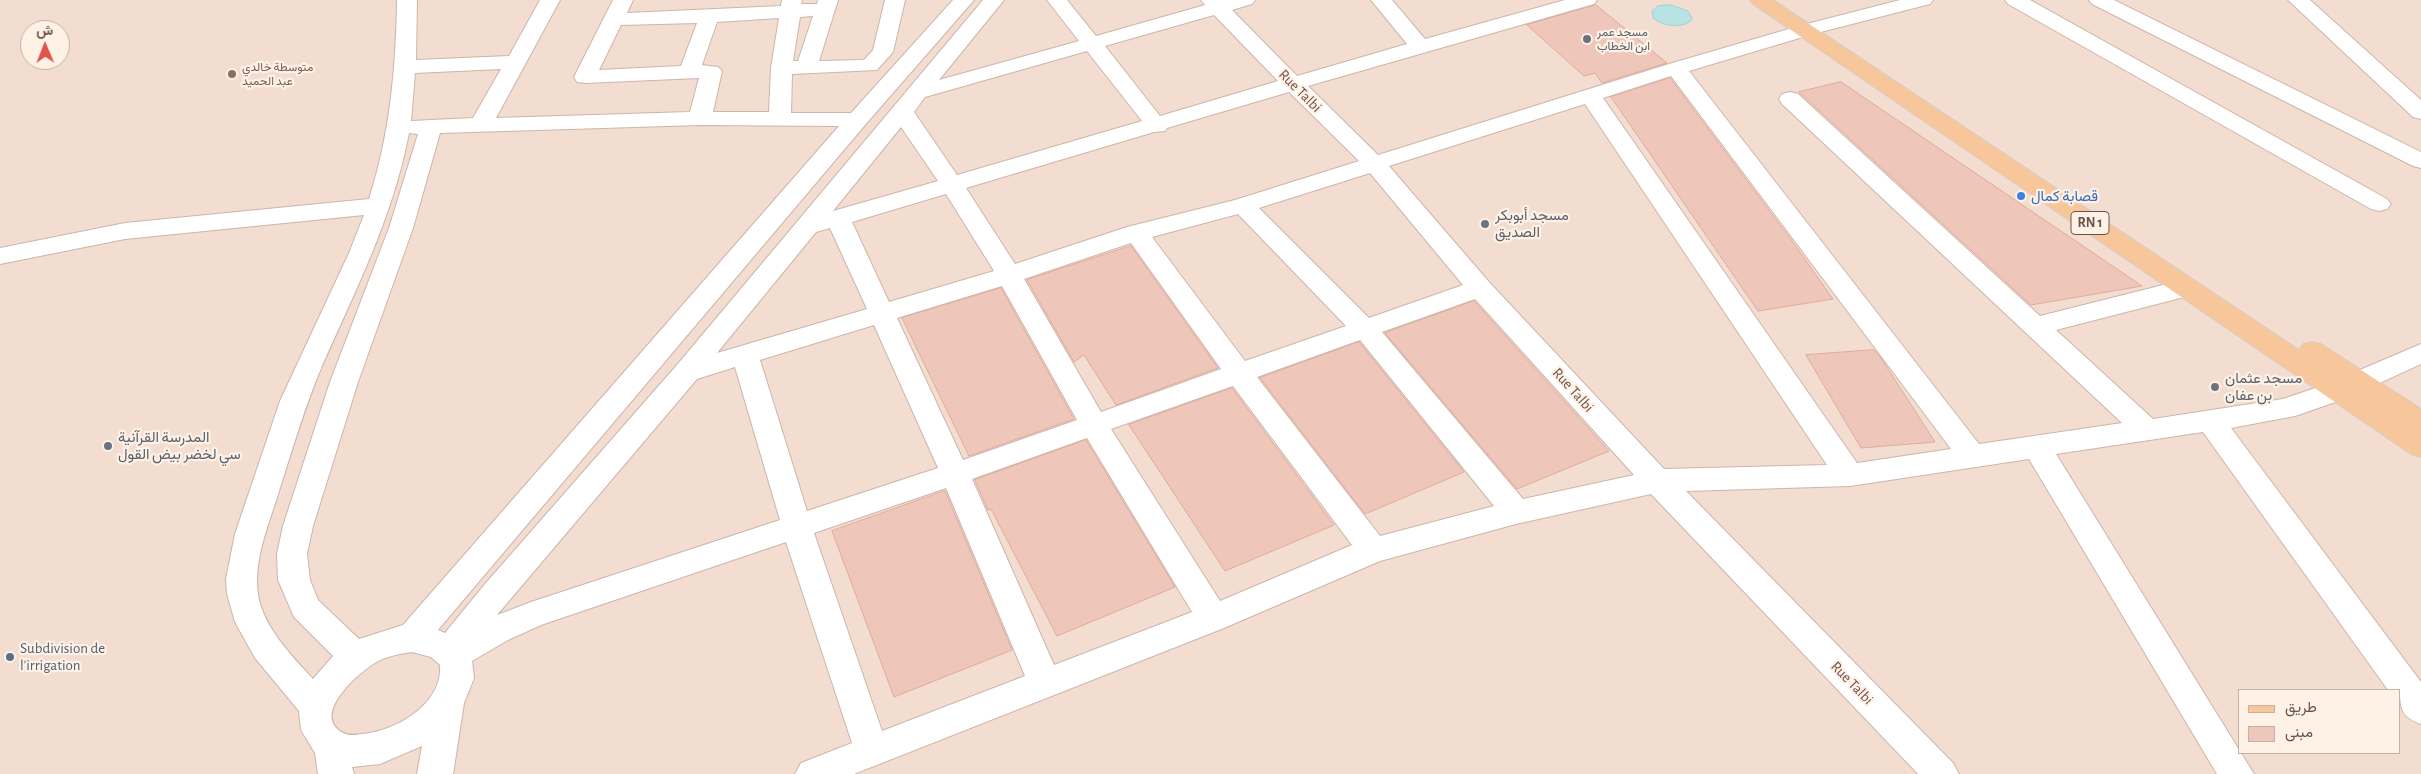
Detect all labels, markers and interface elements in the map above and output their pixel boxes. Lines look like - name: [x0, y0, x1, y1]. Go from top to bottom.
- north arrow: [20, 20, 70, 70]
- text: ش: [36, 24, 53, 38]
- place label: مسجد عمر ابن الخطاب: [1597, 25, 1650, 53]
- marker: مسجد عمر ابن الخطاب: [1581, 33, 1593, 45]
- place label: متوسطة خالدي عبد الحميد: [242, 60, 313, 88]
- street label: Rue Talbi: [1275, 66, 1325, 116]
- marker: متوسطة خالدي عبد الحميد: [226, 68, 238, 80]
- place label: قصابة كمال: [2031, 187, 2098, 205]
- marker: قصابة كمال: [2015, 190, 2027, 202]
- place label: مسجد أبوبكر الصديق: [1495, 206, 1569, 241]
- road number: RN 1: [2071, 212, 2109, 234]
- marker: مسجد أبوبكر الصديق: [1479, 218, 1491, 230]
- street label: Rue Talbi: [1548, 364, 1598, 416]
- place label: مسجد عثمان بن عفان: [2225, 369, 2302, 404]
- marker: مسجد عثمان بن عفان: [2209, 381, 2221, 393]
- place label: المدرسة القرآنية سي لخضر بيض القول: [118, 428, 241, 463]
- marker: المدرسة القرآنية سي لخضر بيض القول: [102, 440, 114, 452]
- place label: Subdivision de l'irrigation: [20, 639, 105, 674]
- marker: Subdivision de l'irrigation: [4, 651, 16, 663]
- street label: Rue Talbi: [1827, 658, 1877, 708]
- legend: [2238, 689, 2401, 754]
- text: طريق: [2285, 700, 2317, 715]
- text: مبنى: [2285, 725, 2313, 740]

